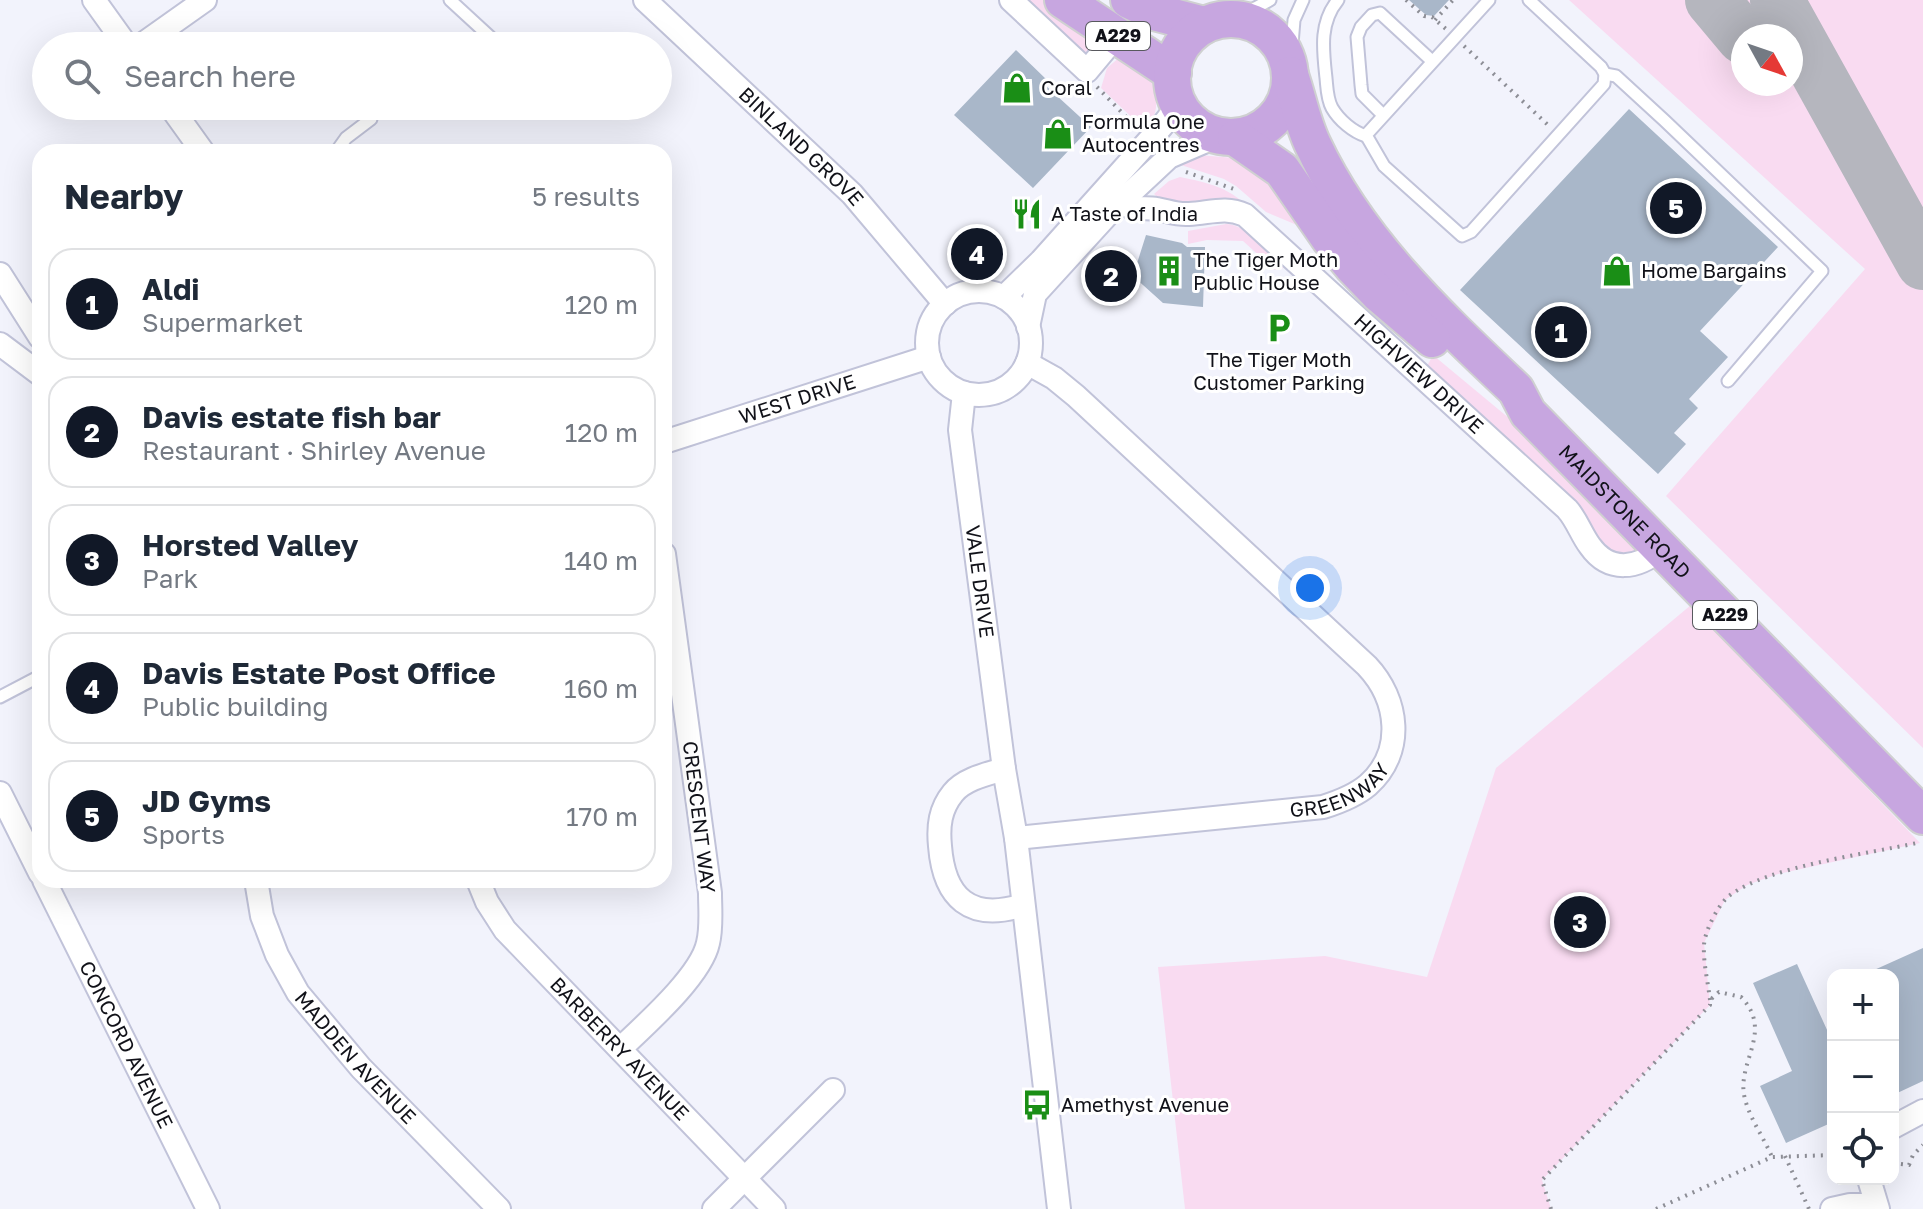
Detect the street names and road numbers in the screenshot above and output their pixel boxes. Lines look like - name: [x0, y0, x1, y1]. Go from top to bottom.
- road number: A229: [1086, 22, 1150, 50]
- street label: BINLAND GROVE: [734, 81, 869, 210]
- street label: HIGHVIEW DRIVE: [1350, 308, 1489, 438]
- street label: WEST DRIVE: [736, 368, 858, 428]
- street label: MAIDSTONE ROAD: [1555, 439, 1696, 583]
- street label: VALE DRIVE: [961, 524, 1000, 639]
- road number: A229: [1693, 601, 1757, 629]
- street label: CRESCENT WAY: [679, 740, 721, 894]
- street label: GREENWAY: [1289, 758, 1394, 821]
- street label: CONCORD AVENUE: [75, 957, 179, 1132]
- street label: BARBERRY AVENUE: [546, 972, 695, 1125]
- street label: MADDEN AVENUE: [290, 986, 422, 1128]

